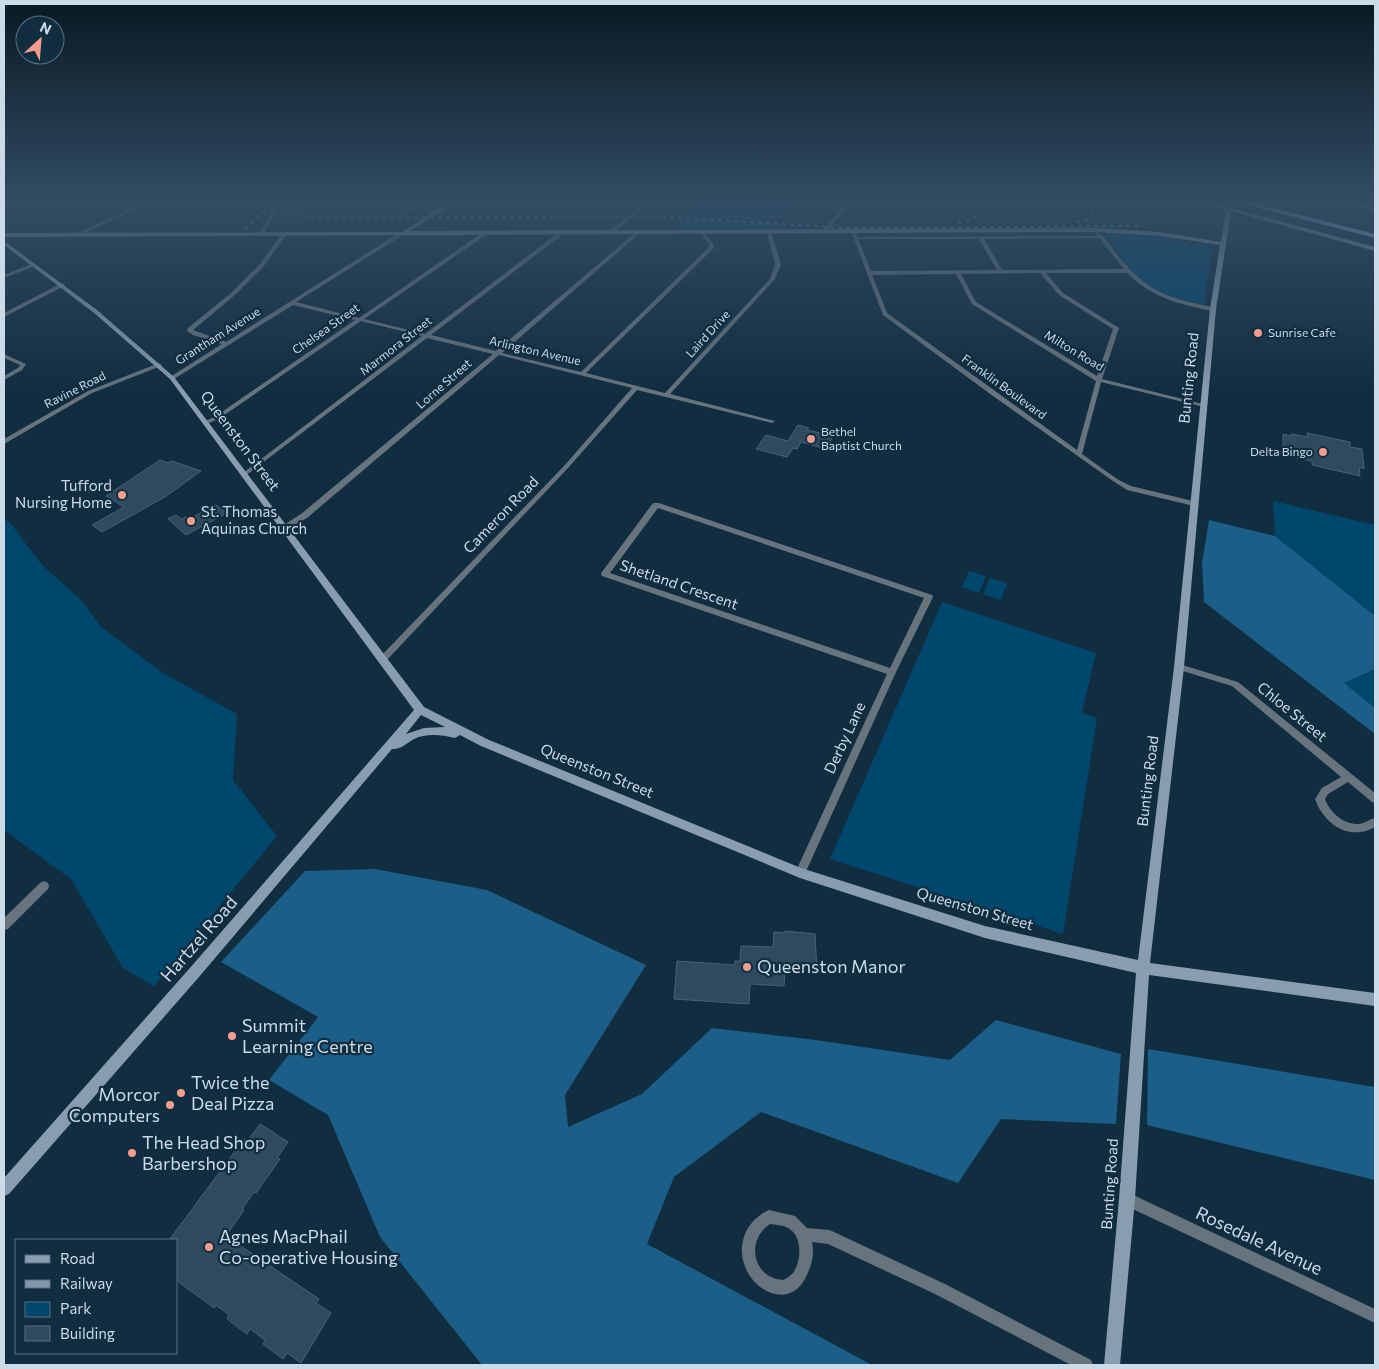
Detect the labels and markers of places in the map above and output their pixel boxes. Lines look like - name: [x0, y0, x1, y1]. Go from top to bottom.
- place label: Sunrise Cafe: [1268, 325, 1336, 339]
- marker: Sunrise Cafe: [1252, 327, 1264, 339]
- place label: Bethel Baptist Church: [821, 424, 902, 452]
- marker: Bethel Baptist Church: [805, 433, 817, 445]
- place label: Delta Bingo: [1250, 444, 1313, 458]
- marker: Delta Bingo: [1317, 446, 1329, 458]
- place label: Tufford Nursing Home: [15, 476, 112, 511]
- marker: Tufford Nursing Home: [116, 489, 128, 501]
- place label: St. Thomas Aquinas Church: [201, 502, 307, 537]
- marker: St. Thomas Aquinas Church: [185, 515, 197, 527]
- place label: Queenston Manor: [757, 955, 906, 977]
- marker: Queenston Manor: [741, 961, 753, 973]
- place label: Summit Learning Centre: [242, 1014, 373, 1057]
- marker: Summit Learning Centre: [226, 1030, 238, 1042]
- place label: Twice the Deal Pizza: [191, 1071, 274, 1114]
- place label: Morcor Computers: [69, 1083, 160, 1126]
- marker: Twice the Deal Pizza: [175, 1087, 187, 1099]
- marker: Morcor Computers: [164, 1099, 176, 1111]
- place label: The Head Shop Barbershop: [142, 1131, 265, 1174]
- marker: The Head Shop Barbershop: [126, 1147, 138, 1159]
- place label: Agnes MacPhail Co-operative Housing: [219, 1225, 398, 1268]
- marker: Agnes MacPhail Co-operative Housing: [203, 1241, 215, 1253]

